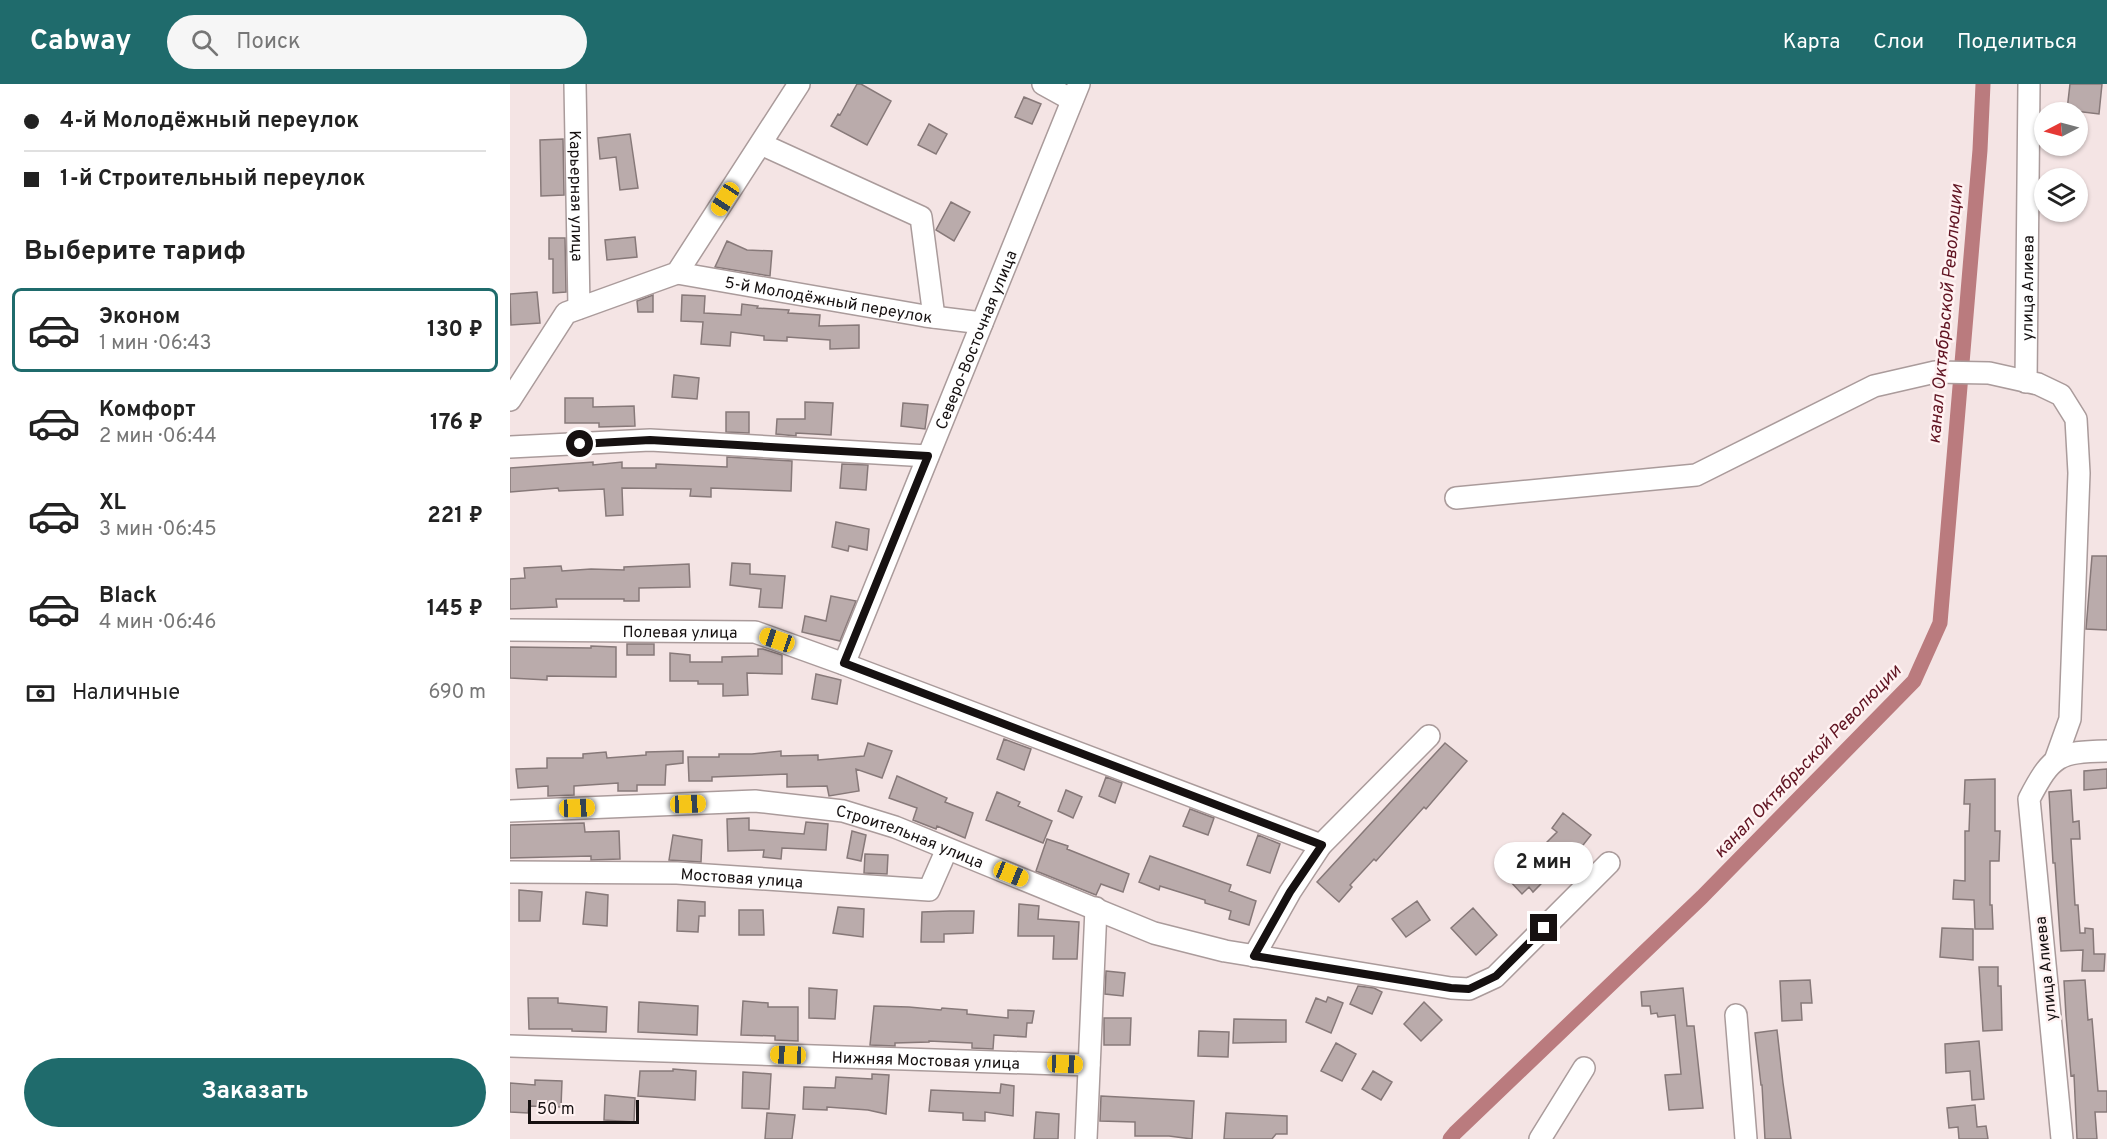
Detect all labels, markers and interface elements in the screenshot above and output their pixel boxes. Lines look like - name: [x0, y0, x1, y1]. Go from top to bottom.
- search box: [167, 15, 587, 69]
- text: Cabway: [30, 24, 131, 60]
- icon: search: [188, 26, 221, 59]
- text: Поиск: [236, 29, 301, 56]
- text: Карта: [1783, 29, 1840, 56]
- text: Слои: [1873, 29, 1924, 56]
- text: Поделиться: [1957, 29, 2077, 56]
- north arrow: [2034, 102, 2088, 156]
- map controls: [2034, 102, 2088, 222]
- text: 4-й Молодёжный переулок: [60, 108, 359, 135]
- street label: Карьерная улица: [564, 130, 586, 262]
- text: 1-й Строительный переулок: [60, 166, 365, 193]
- button: layers: [2034, 168, 2088, 222]
- car: [708, 179, 742, 219]
- water label: канал Октябрьской Революции: [1924, 183, 1969, 445]
- text: Выберите тариф: [24, 235, 246, 269]
- street label: улица Алиева: [2018, 235, 2039, 341]
- street label: Северо-Восточная улица: [932, 248, 1023, 433]
- street label: 5-й Молодёжный переулок: [723, 273, 934, 329]
- icon: car: [27, 303, 81, 357]
- text: Эконом: [99, 304, 180, 331]
- text: 130 ₽: [427, 317, 483, 344]
- text: 1 мин · 06:43: [99, 331, 212, 357]
- icon: car: [27, 396, 81, 450]
- text: Комфорт: [99, 397, 196, 424]
- text: 176 ₽: [430, 410, 483, 437]
- text: 2 мин · 06:44: [99, 424, 217, 450]
- route start: [566, 430, 593, 457]
- icon: car: [27, 489, 81, 543]
- text: XL: [99, 490, 126, 517]
- text: 221 ₽: [427, 503, 483, 530]
- text: 3 мин · 06:45: [99, 517, 217, 543]
- icon: car: [27, 582, 81, 636]
- text: Black: [99, 583, 157, 610]
- text: 145 ₽: [427, 596, 483, 623]
- text: 4 мин · 06:46: [99, 610, 216, 636]
- street label: Полевая улица: [622, 623, 738, 644]
- car: [757, 626, 797, 654]
- water label: канал Октябрьской Революции: [1709, 660, 1907, 864]
- icon: cash: [24, 677, 57, 710]
- text: Наличные: [72, 680, 180, 707]
- text: 690 m: [429, 680, 486, 706]
- car: [670, 794, 706, 814]
- car: [559, 798, 595, 818]
- street label: Строительная улица: [835, 802, 986, 874]
- callout: 2 мин: [1494, 841, 1594, 883]
- text: 2 мин: [1515, 850, 1572, 876]
- car: [991, 859, 1031, 889]
- street label: Мостовая улица: [680, 865, 804, 893]
- route end: [1530, 914, 1557, 941]
- street label: улица Алиева: [2032, 915, 2062, 1022]
- car: [770, 1045, 806, 1065]
- street label: Нижняя Мостовая улица: [831, 1049, 1020, 1075]
- car: [1047, 1054, 1083, 1074]
- button: Заказать: [24, 1058, 486, 1127]
- scale bar: [528, 1097, 639, 1124]
- text: 50 m: [537, 1100, 575, 1120]

